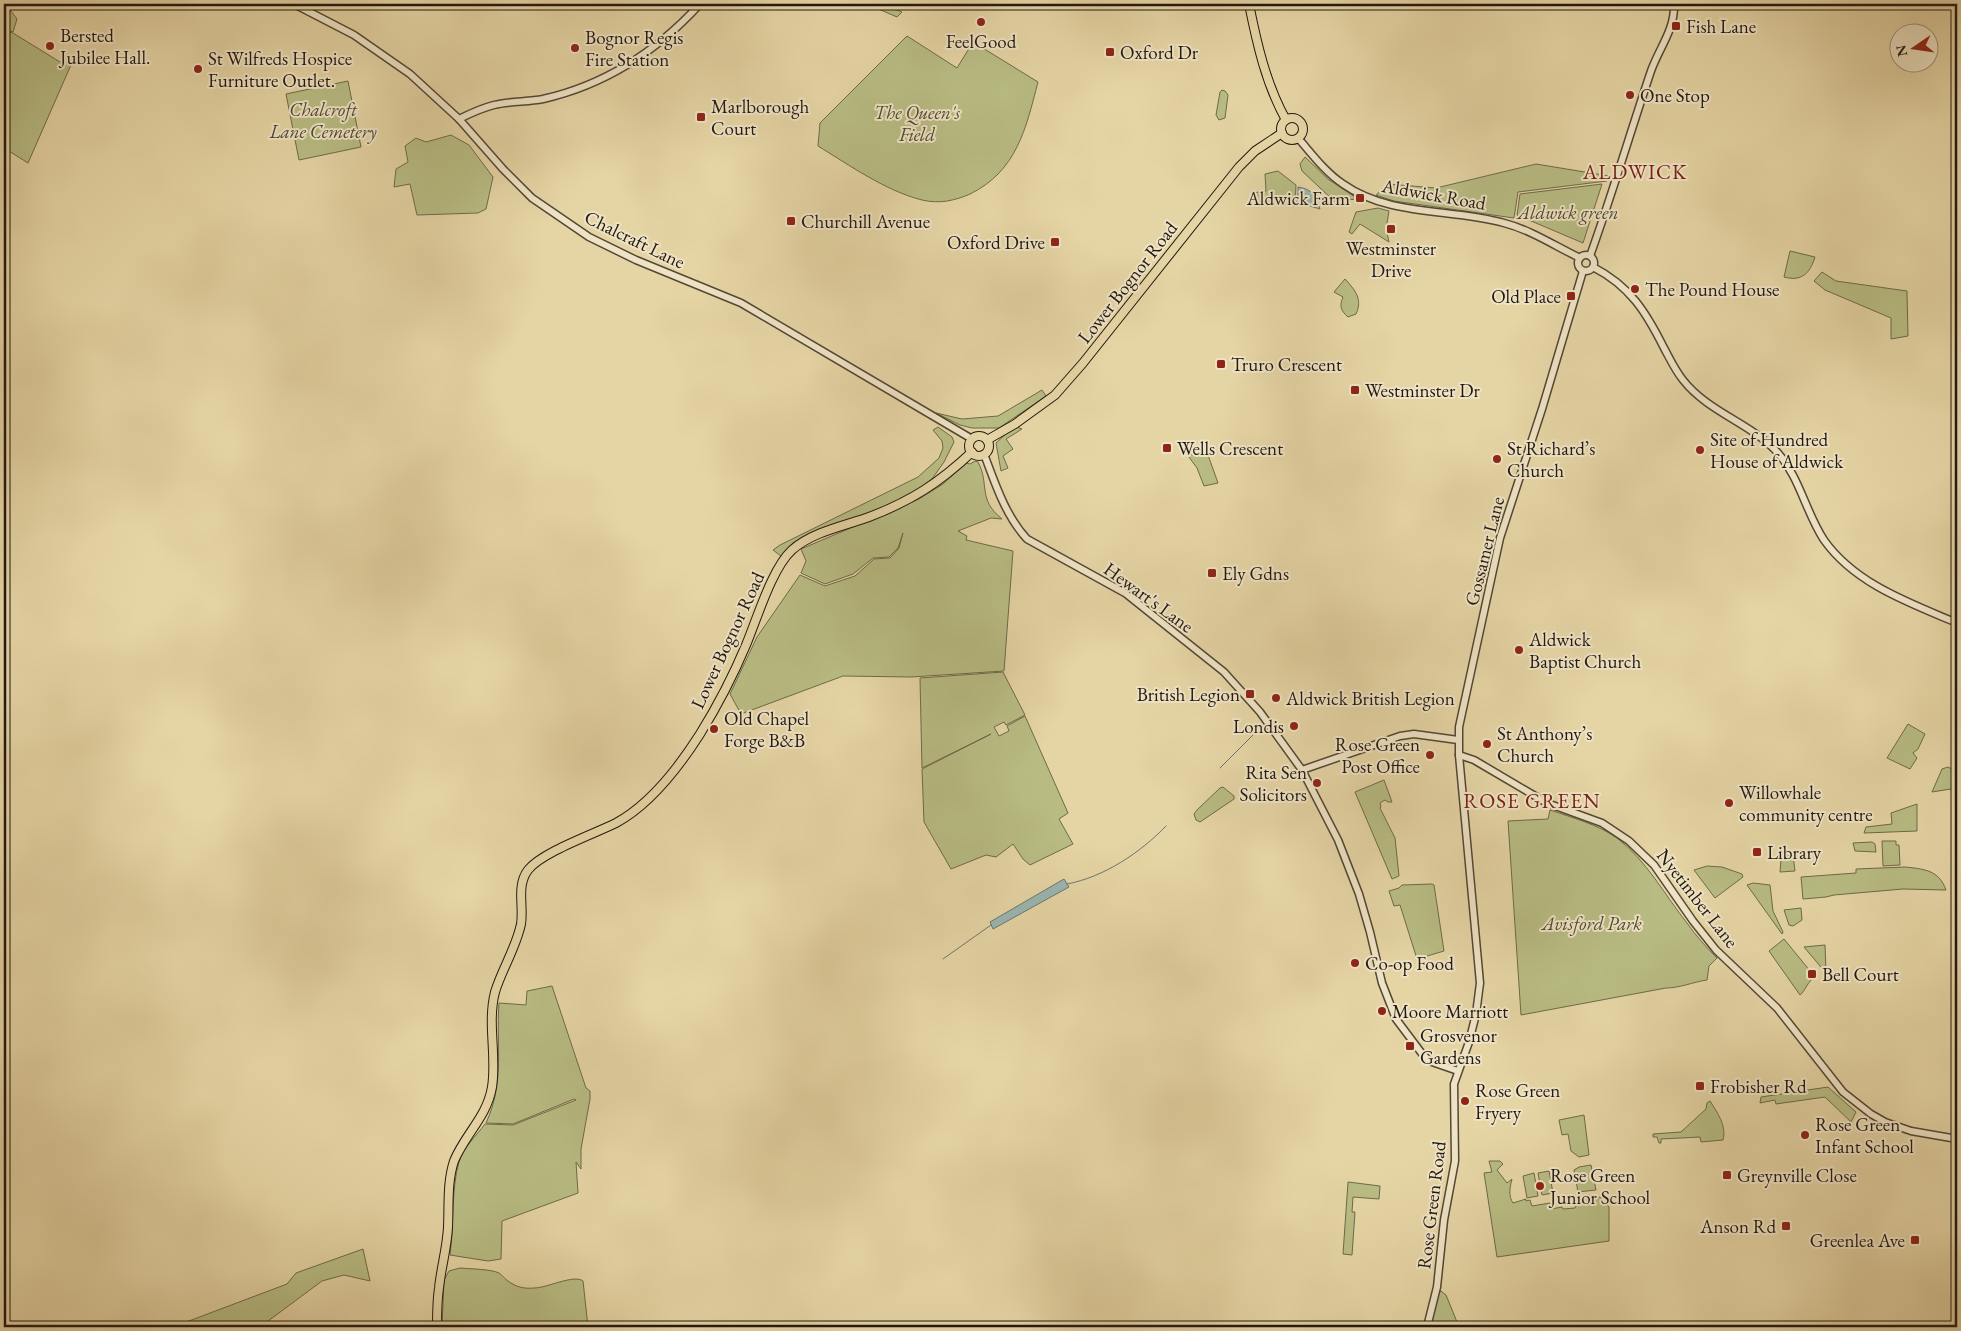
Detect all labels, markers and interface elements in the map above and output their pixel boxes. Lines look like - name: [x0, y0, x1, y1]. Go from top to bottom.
- place label: Fish Lane: [1686, 14, 1756, 39]
- marker: FeelGood: [975, 16, 987, 28]
- marker: Fish Lane: [1670, 20, 1682, 32]
- north arrow: [1888, 22, 1938, 72]
- place label: Bersted Jubilee Hall.: [58, 23, 150, 70]
- place label: Bognor Regis Fire Station: [585, 25, 683, 72]
- place label: FeelGood: [946, 29, 1017, 54]
- marker: Bersted Jubilee Hall.: [44, 40, 56, 52]
- place label: Oxford Dr: [1120, 40, 1199, 65]
- marker: Bognor Regis Fire Station: [569, 42, 581, 54]
- text: N: [1891, 43, 1911, 58]
- place label: St Wilfreds Hospice Furniture Outlet.: [208, 46, 352, 93]
- marker: Oxford Dr: [1104, 46, 1116, 58]
- marker: St Wilfreds Hospice Furniture Outlet.: [192, 63, 204, 75]
- place label: One Stop: [1640, 83, 1710, 108]
- marker: One Stop: [1624, 89, 1636, 101]
- place label: Marlborough Court: [711, 94, 809, 141]
- park label: Chalcroft Lane Cemetery: [268, 97, 377, 144]
- park label: The Queen's Field: [874, 100, 961, 147]
- marker: Marlborough Court: [695, 111, 707, 123]
- district label: ALDWICK: [1582, 158, 1687, 185]
- street label: Aldwick Road: [1379, 173, 1488, 216]
- place label: Aldwick Farm: [1246, 186, 1350, 211]
- marker: Aldwick Farm: [1354, 192, 1366, 204]
- park label: Aldwick green: [1516, 200, 1618, 225]
- street label: Chalcraft Lane: [580, 204, 689, 275]
- place label: Churchill Avenue: [801, 209, 930, 234]
- marker: Churchill Avenue: [785, 215, 797, 227]
- street label: Lower Bognor Road: [1072, 216, 1183, 349]
- marker: Westminster Drive: [1385, 223, 1397, 235]
- place label: Oxford Drive: [947, 230, 1045, 255]
- marker: Oxford Drive: [1049, 236, 1061, 248]
- place label: Westminster Drive: [1346, 236, 1437, 283]
- place label: The Pound House: [1645, 277, 1779, 302]
- marker: The Pound House: [1629, 283, 1641, 295]
- place label: Old Place: [1491, 284, 1561, 309]
- marker: Old Place: [1565, 290, 1577, 302]
- place label: Truro Crescent: [1231, 352, 1342, 377]
- marker: Truro Crescent: [1215, 358, 1227, 370]
- place label: Westminster Dr: [1365, 378, 1480, 403]
- marker: Westminster Dr: [1349, 384, 1361, 396]
- place label: Site of Hundred House of Aldwick: [1710, 427, 1844, 474]
- place label: Wells Crescent: [1177, 436, 1283, 461]
- place label: St Richard’s Church: [1507, 436, 1595, 483]
- marker: Wells Crescent: [1161, 442, 1173, 454]
- marker: Site of Hundred House of Aldwick: [1694, 444, 1706, 456]
- marker: St Richard’s Church: [1491, 453, 1503, 465]
- street label: Gossamer Lane: [1459, 494, 1510, 608]
- street label: Hewart's Lane: [1099, 556, 1199, 638]
- place label: Ely Gdns: [1222, 561, 1289, 586]
- street label: Lower Bognor Road: [685, 567, 770, 713]
- marker: Ely Gdns: [1206, 567, 1218, 579]
- place label: Aldwick Baptist Church: [1528, 627, 1641, 674]
- marker: Aldwick Baptist Church: [1513, 644, 1525, 656]
- place label: British Legion: [1137, 682, 1240, 707]
- place label: Aldwick British Legion: [1285, 686, 1455, 711]
- marker: British Legion: [1244, 688, 1256, 700]
- marker: Aldwick British Legion: [1270, 692, 1282, 704]
- place label: Old Chapel Forge B&B: [724, 706, 810, 753]
- place label: Londis: [1233, 714, 1284, 739]
- marker: Londis: [1288, 720, 1300, 732]
- place label: St Anthony’s Church: [1497, 721, 1592, 768]
- marker: Old Chapel Forge B&B: [708, 723, 720, 735]
- place label: Rose Green Post Office: [1335, 732, 1420, 779]
- marker: St Anthony’s Church: [1481, 738, 1493, 750]
- marker: Rose Green Post Office: [1424, 749, 1436, 761]
- place label: Rita Sen Solicitors: [1240, 760, 1307, 807]
- marker: Rita Sen Solicitors: [1311, 777, 1323, 789]
- place label: Willowhale community centre: [1739, 780, 1873, 827]
- district label: ROSE GREEN: [1463, 787, 1601, 814]
- marker: Willowhale community centre: [1723, 797, 1735, 809]
- place label: Library: [1767, 840, 1822, 865]
- street label: Nyetimber Lane: [1651, 844, 1744, 953]
- marker: Library: [1751, 846, 1763, 858]
- park label: Avisford Park: [1540, 911, 1642, 936]
- place label: Co-op Food: [1365, 951, 1454, 976]
- marker: Co-op Food: [1349, 957, 1361, 969]
- place label: Bell Court: [1822, 962, 1899, 987]
- marker: Bell Court: [1806, 968, 1818, 980]
- place label: Moore Marriott: [1392, 999, 1508, 1024]
- marker: Moore Marriott: [1376, 1005, 1388, 1017]
- place label: Grosvenor Gardens: [1420, 1023, 1497, 1070]
- marker: Grosvenor Gardens: [1404, 1040, 1416, 1052]
- place label: Frobisher Rd: [1710, 1074, 1807, 1099]
- place label: Rose Green Fryery: [1475, 1078, 1560, 1125]
- marker: Frobisher Rd: [1694, 1080, 1706, 1092]
- marker: Rose Green Fryery: [1459, 1095, 1471, 1107]
- place label: Rose Green Infant School: [1815, 1112, 1914, 1159]
- marker: Rose Green Infant School: [1799, 1129, 1811, 1141]
- street label: Rose Green Road: [1411, 1139, 1452, 1270]
- place label: Rose Green Junior School: [1548, 1163, 1651, 1210]
- place label: Greynville Close: [1737, 1163, 1857, 1188]
- marker: Greynville Close: [1721, 1169, 1733, 1181]
- marker: Rose Green Junior School: [1534, 1180, 1546, 1192]
- place label: Anson Rd: [1699, 1214, 1776, 1239]
- marker: Anson Rd: [1780, 1220, 1792, 1232]
- place label: Greenlea Ave: [1810, 1228, 1905, 1253]
- marker: Greenlea Ave: [1909, 1234, 1921, 1246]

